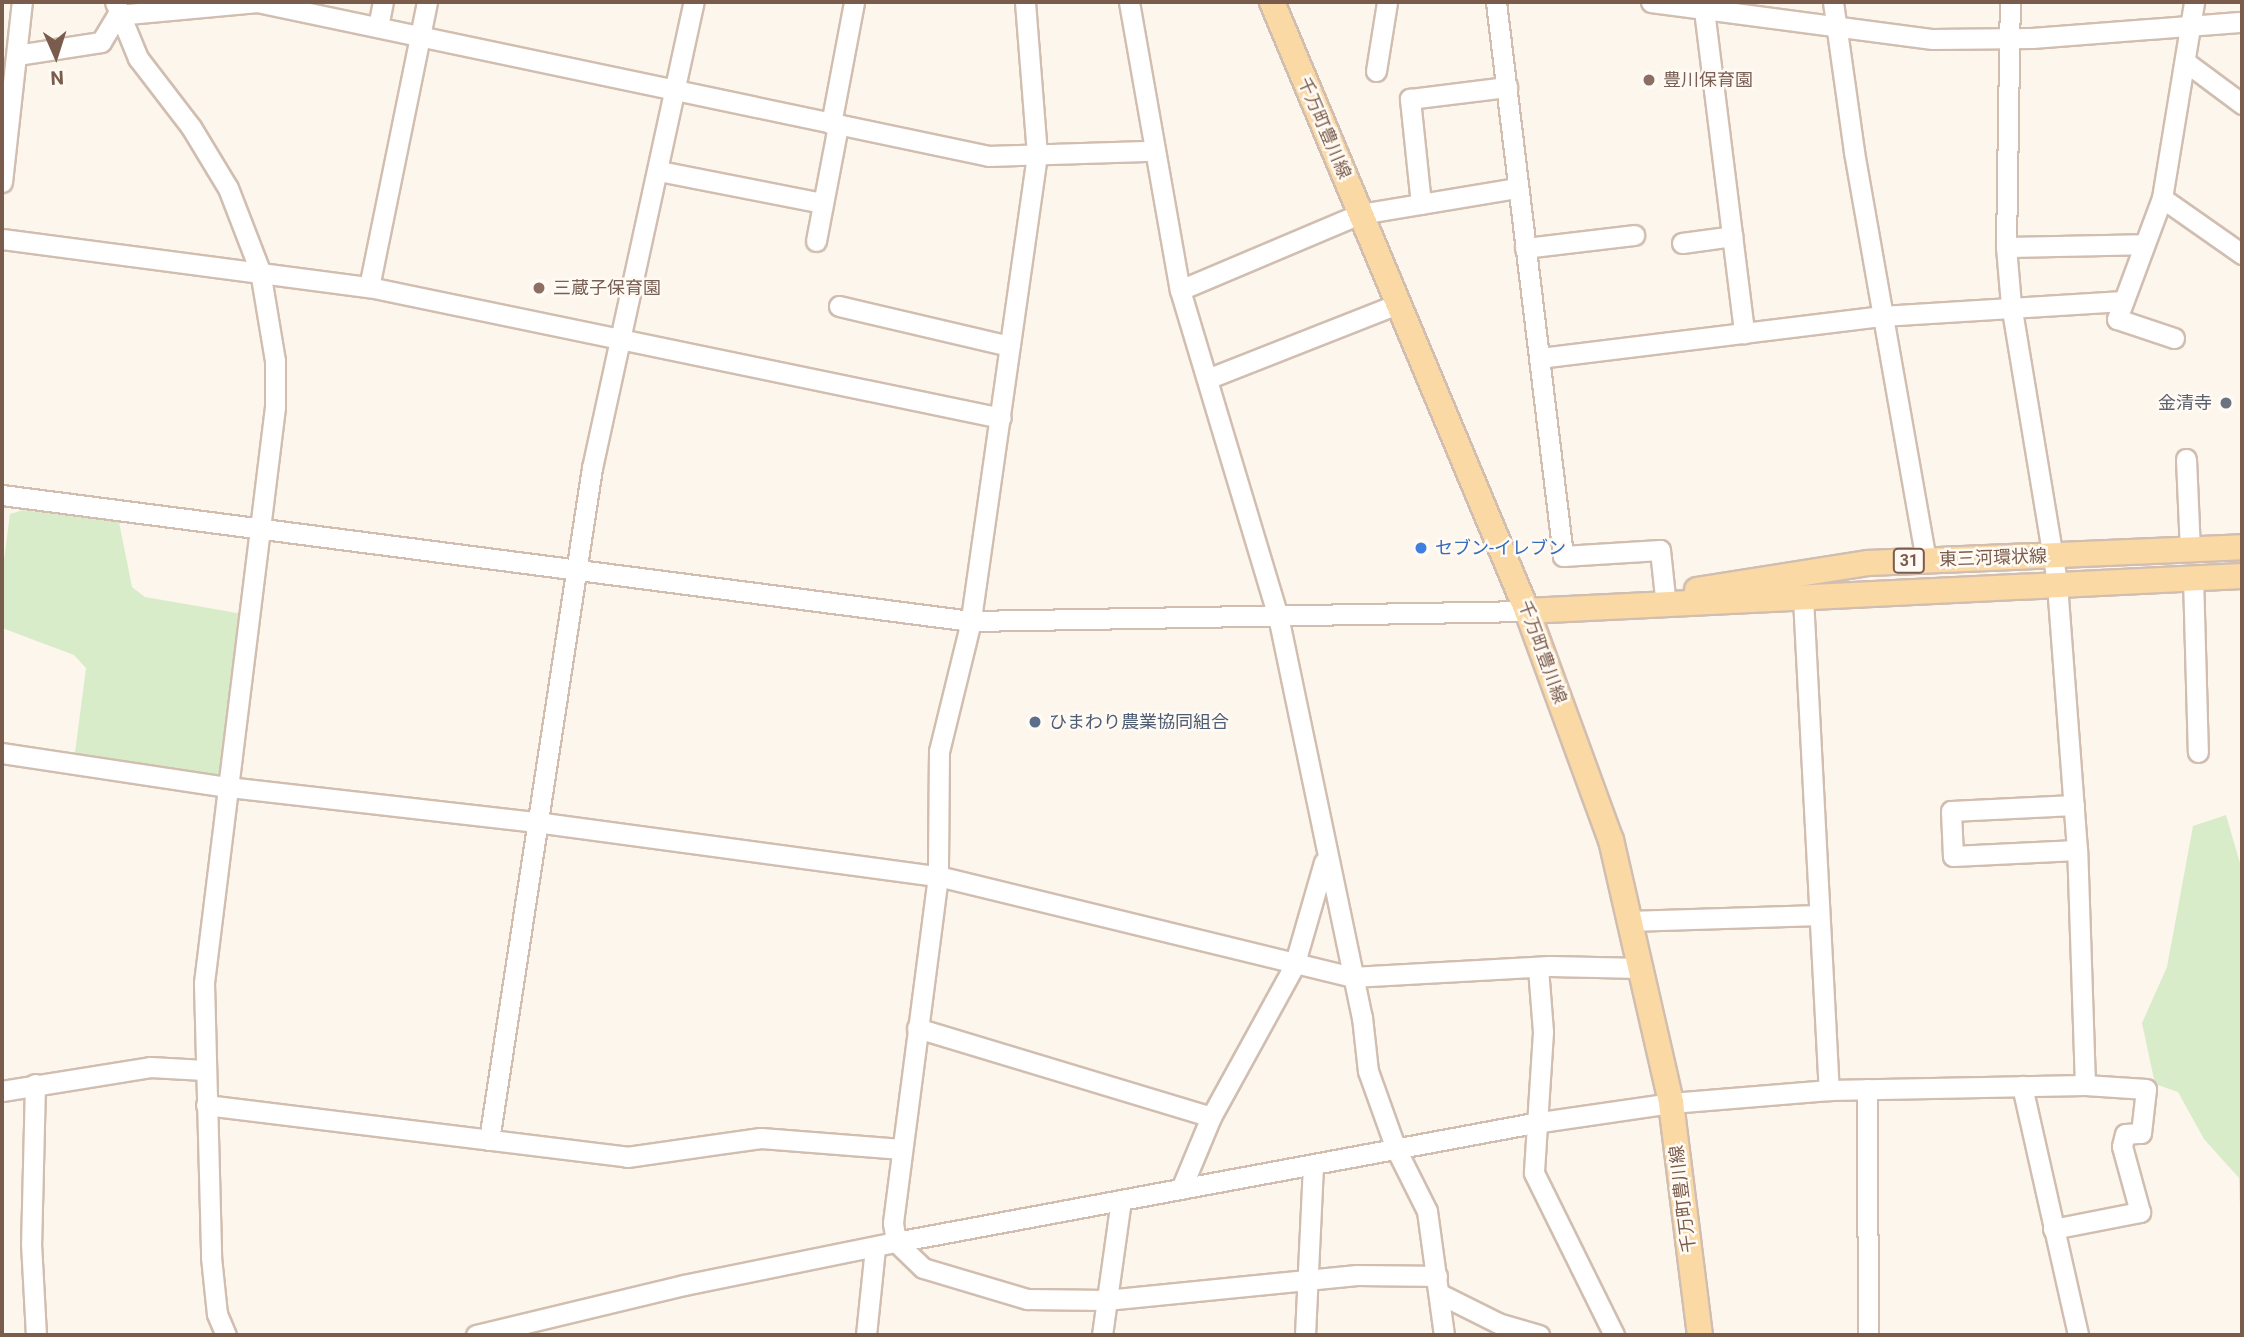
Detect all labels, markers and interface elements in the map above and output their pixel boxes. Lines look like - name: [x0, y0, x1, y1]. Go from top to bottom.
- north arrow: [21, 21, 91, 91]
- text: N: [50, 66, 64, 89]
- place label: 豊川保育園: [1663, 69, 1753, 91]
- marker: 豊川保育園: [1641, 72, 1657, 88]
- street label: 千万町豊川線: [1293, 74, 1355, 182]
- place label: 三蔵子保育園: [553, 277, 661, 299]
- marker: 三蔵子保育園: [531, 280, 547, 296]
- place label: 金清寺: [2158, 392, 2212, 414]
- marker: 金清寺: [2218, 395, 2234, 411]
- place label: セブン-イレブン: [1435, 537, 1566, 559]
- marker: セブン-イレブン: [1413, 540, 1429, 556]
- street label: 東三河環状線: [1939, 545, 2047, 571]
- road number: 31: [1892, 548, 1926, 574]
- street label: 千万町豊川線: [1513, 598, 1571, 706]
- place label: ひまわり農業協同組合: [1049, 711, 1229, 733]
- marker: ひまわり農業協同組合: [1027, 714, 1043, 730]
- street label: 千万町豊川線: [1666, 1144, 1700, 1254]

